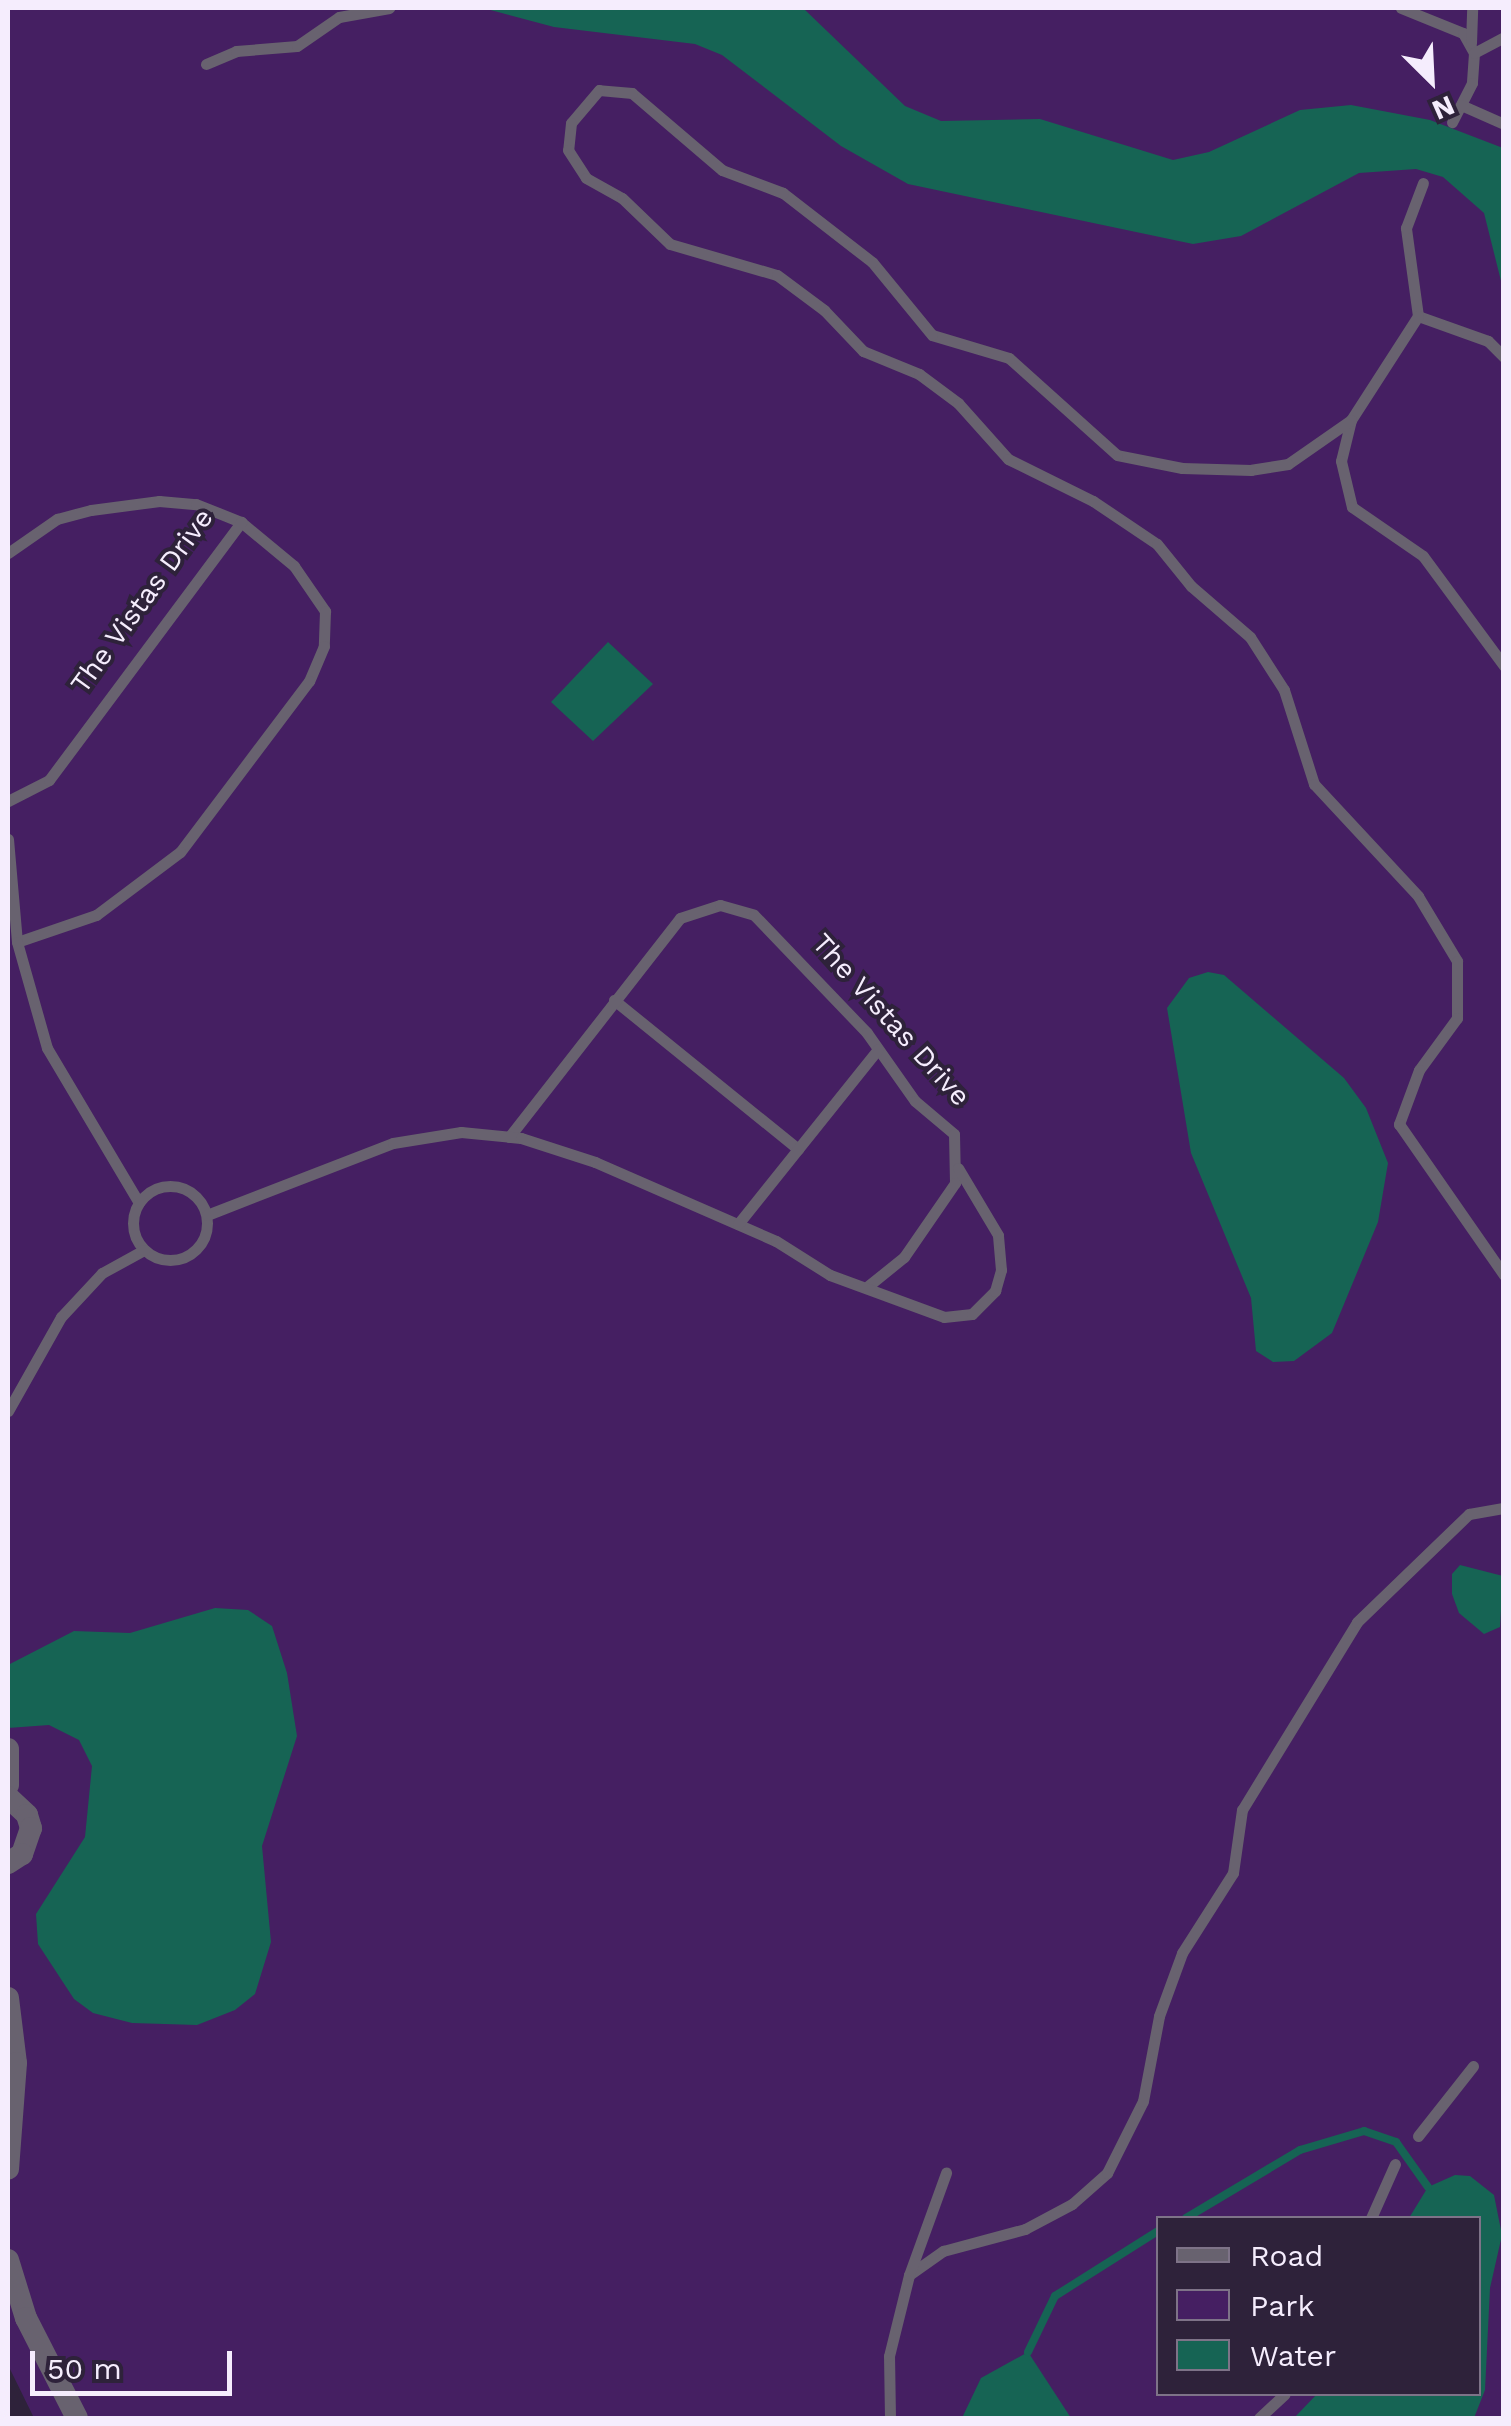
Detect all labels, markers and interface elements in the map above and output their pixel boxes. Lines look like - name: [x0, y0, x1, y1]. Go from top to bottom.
- north arrow: [1381, 30, 1481, 130]
- text: N: [1427, 89, 1460, 127]
- street label: The Vistas Drive: [63, 502, 221, 700]
- street label: The Vistas Drive: [804, 927, 978, 1113]
- legend: [1156, 2216, 1481, 2396]
- text: Road: [1250, 2238, 1323, 2273]
- text: Park: [1250, 2288, 1315, 2323]
- scale bar: [35, 2331, 238, 2393]
- text: Water: [1250, 2338, 1336, 2373]
- text: 50 m: [47, 2351, 122, 2386]

